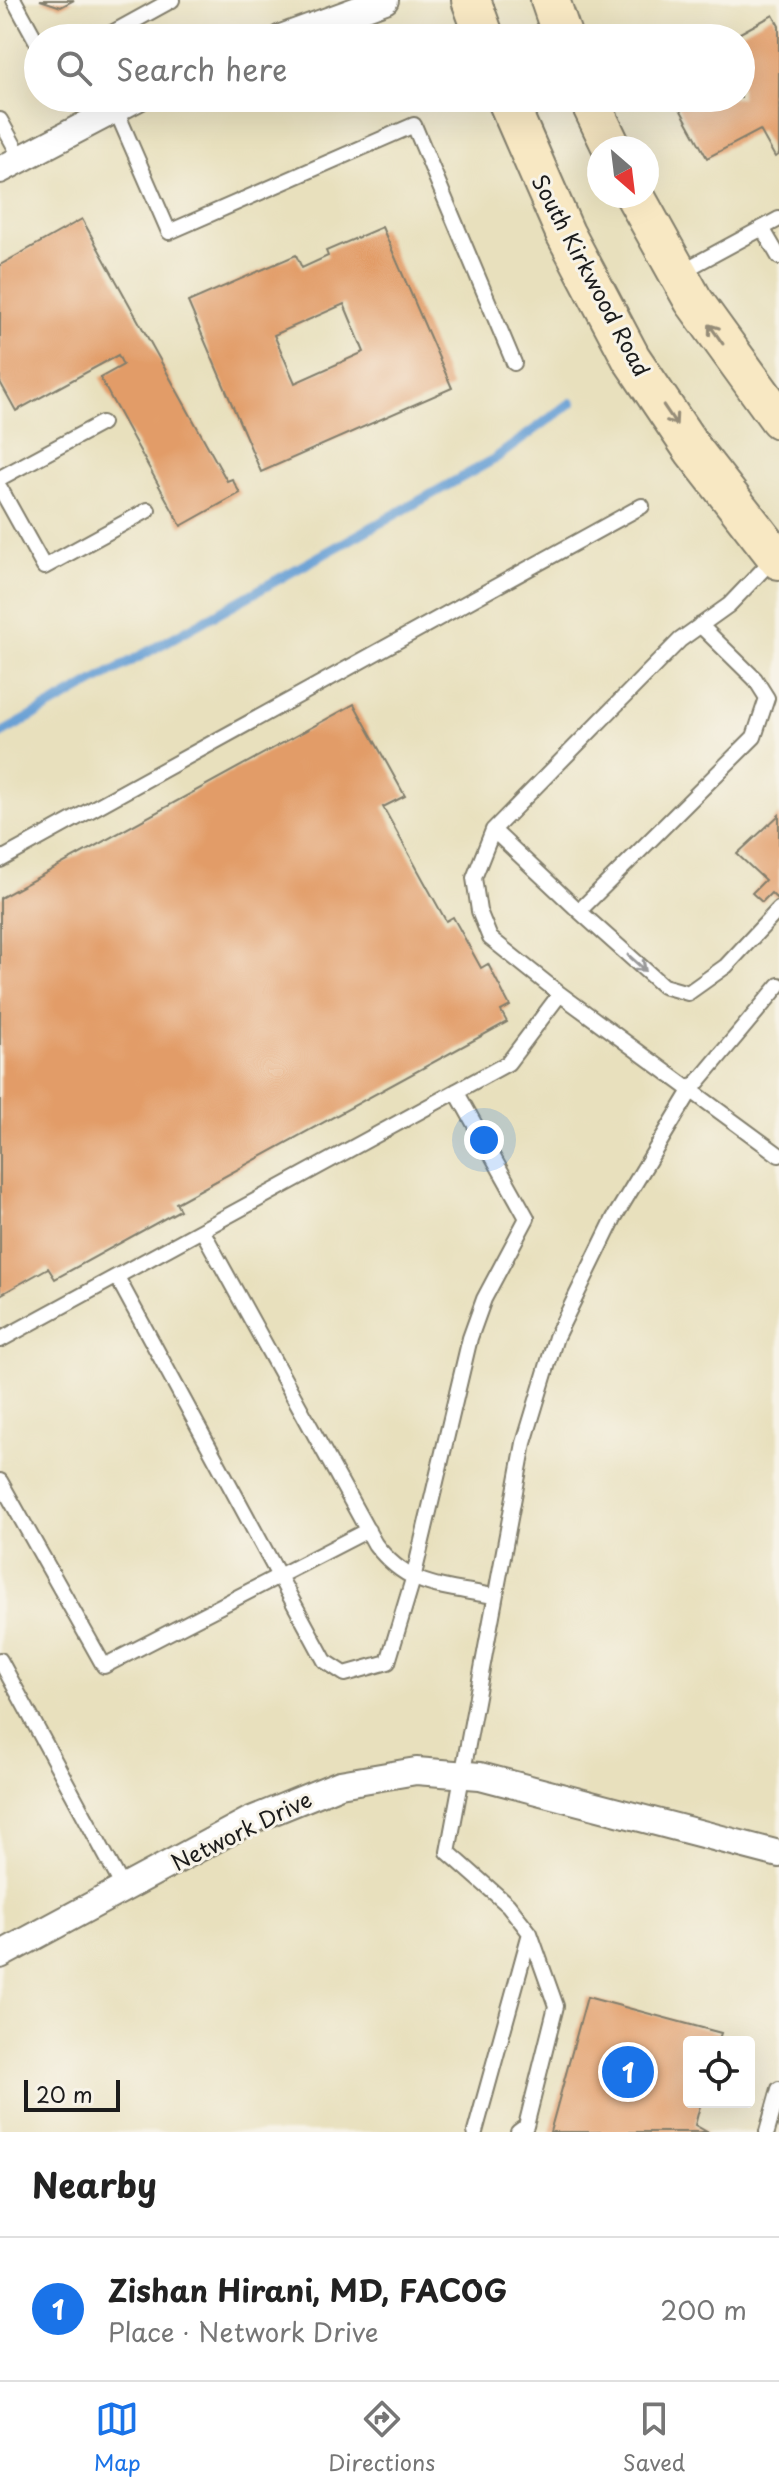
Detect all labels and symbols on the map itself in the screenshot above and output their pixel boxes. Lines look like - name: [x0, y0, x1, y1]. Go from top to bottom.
- north arrow: [587, 136, 659, 208]
- street label: South Kirkwood Road: [525, 168, 659, 382]
- one-way arrow: [708, 323, 724, 345]
- one-way arrow: [661, 404, 678, 426]
- one-way arrow: [626, 953, 647, 972]
- your location: [464, 1120, 504, 1160]
- street label: Network Drive: [165, 1782, 317, 1878]
- pin: 1: [602, 2042, 654, 2102]
- scale bar: [24, 2076, 120, 2112]

